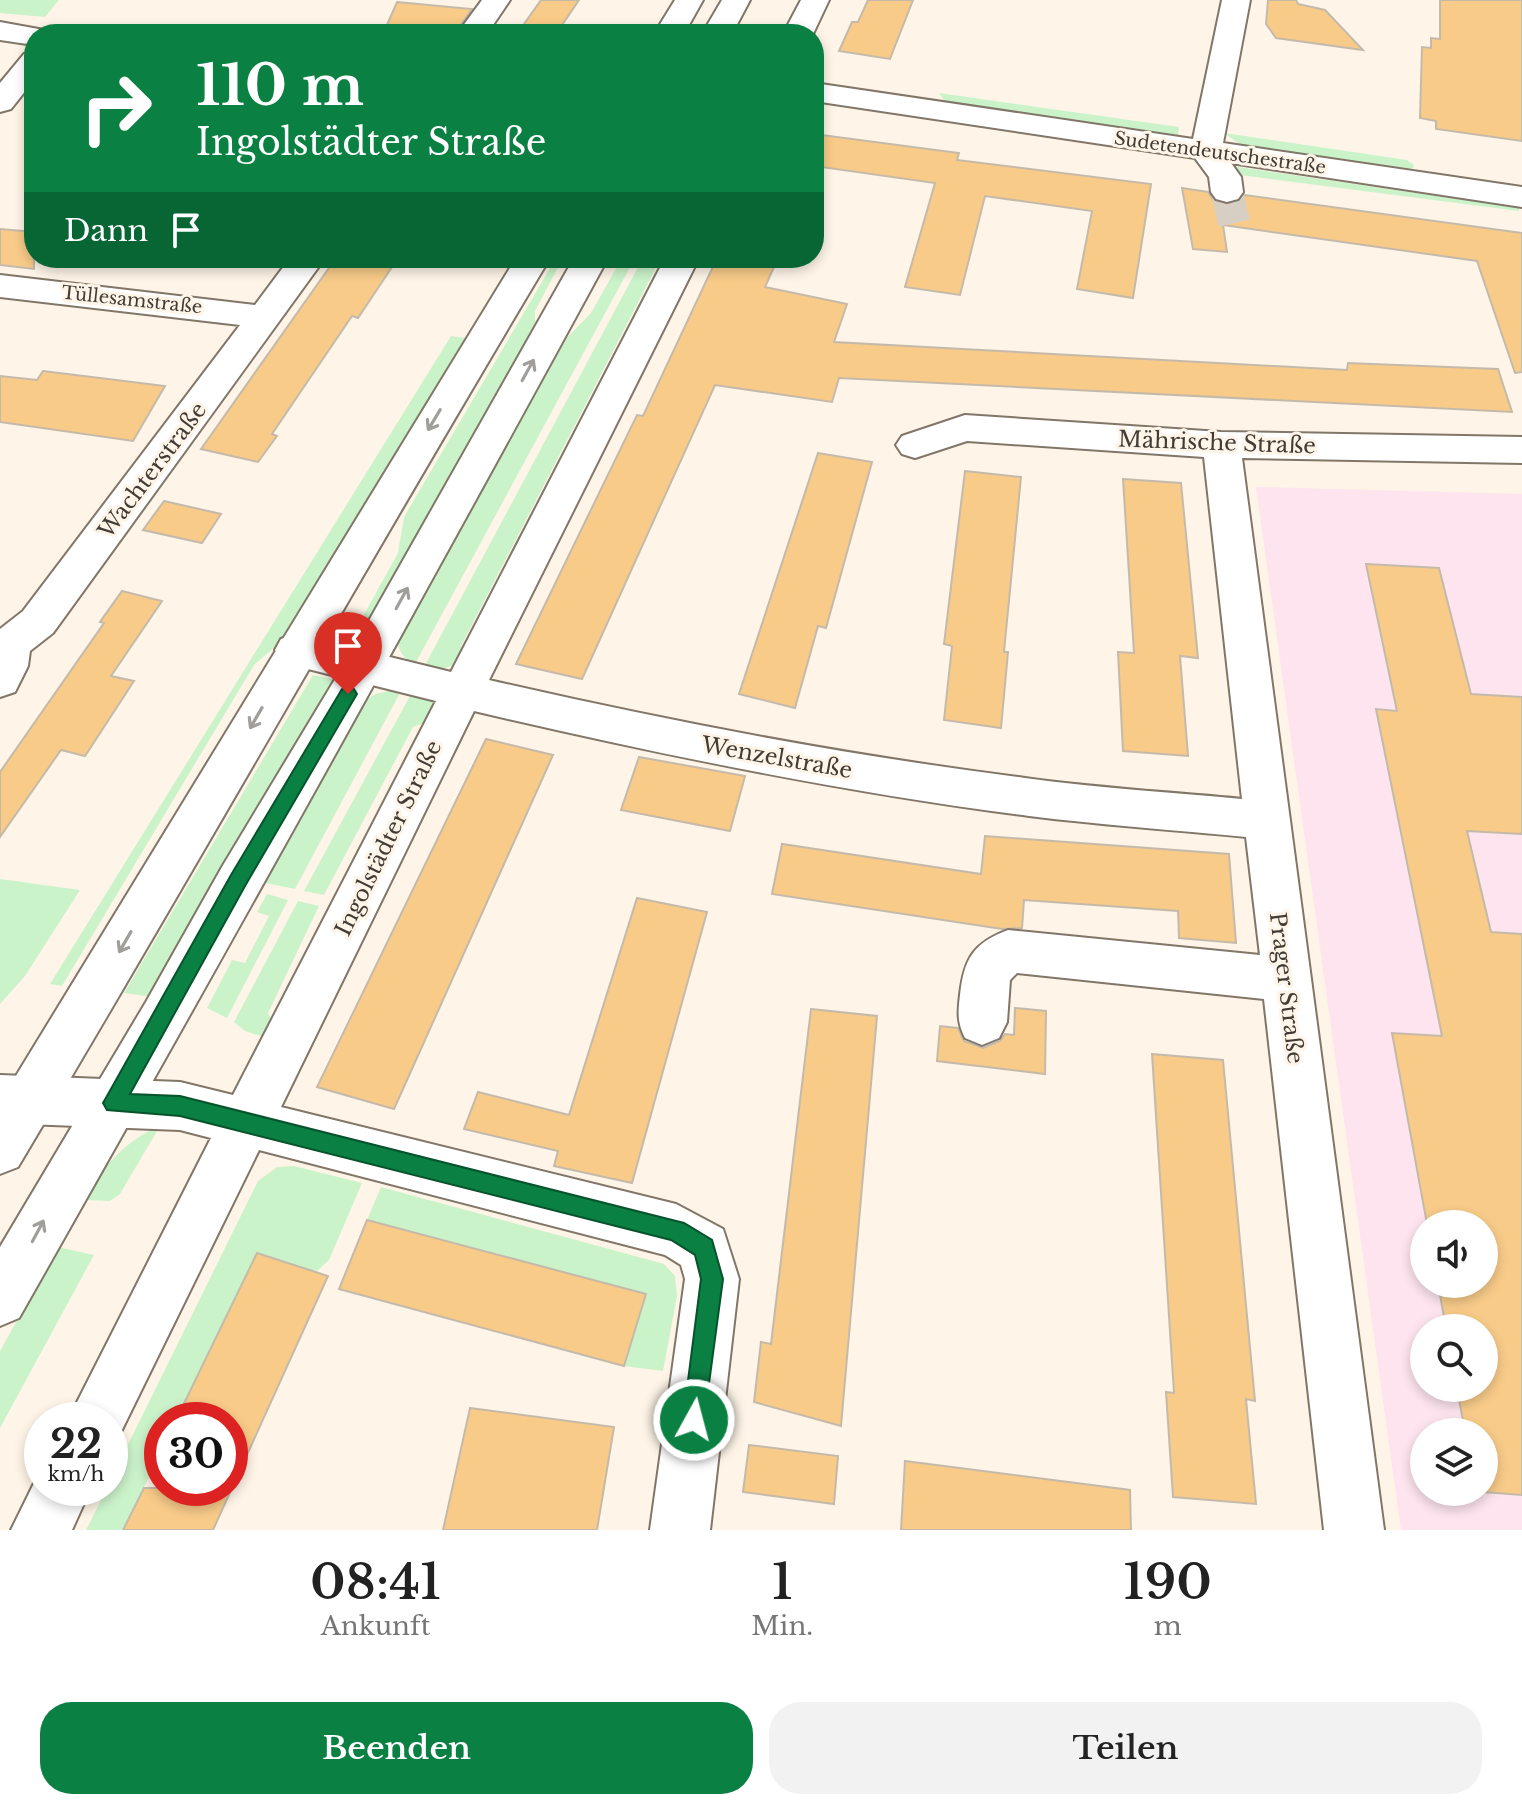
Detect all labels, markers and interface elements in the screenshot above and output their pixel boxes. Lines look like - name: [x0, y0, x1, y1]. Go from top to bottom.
- text: 110 m: [196, 51, 364, 120]
- icon: right: [64, 56, 168, 160]
- text: Ingolstädter Straße: [196, 120, 546, 165]
- street label: Sudetendeutschestraße: [1113, 127, 1327, 179]
- icon: arrive: [164, 208, 208, 252]
- text: Dann: [64, 212, 148, 249]
- street label: Tüllesamstraße: [61, 282, 203, 318]
- one-way arrow: [520, 359, 536, 382]
- street label: Wachterstraße: [92, 397, 212, 544]
- one-way arrow: [426, 408, 442, 431]
- street label: Mährische Straße: [1118, 426, 1316, 459]
- one-way arrow: [395, 587, 411, 610]
- pin: [314, 612, 382, 694]
- icon: arrive: [326, 624, 370, 668]
- one-way arrow: [248, 706, 264, 729]
- street label: Wenzelstraße: [698, 731, 854, 784]
- street label: Ingolstädter Straße: [329, 736, 448, 940]
- street label: Prager Straße: [1264, 911, 1309, 1065]
- one-way arrow: [117, 930, 133, 953]
- map controls: [1410, 1210, 1498, 1506]
- button: sound: [1410, 1210, 1498, 1298]
- one-way arrow: [31, 1220, 47, 1244]
- button: search: [1410, 1314, 1498, 1402]
- position arrow: [652, 1378, 736, 1462]
- speed limit sign: 30: [144, 1402, 248, 1506]
- button: layers: [1410, 1418, 1498, 1506]
- text: 22: [50, 1419, 102, 1469]
- text: km/h: [48, 1462, 104, 1486]
- text: 08:41: [310, 1552, 441, 1612]
- text: 1: [772, 1552, 793, 1612]
- text: 190: [1123, 1552, 1212, 1612]
- text: Ankunft: [321, 1610, 431, 1642]
- text: Min.: [751, 1610, 813, 1642]
- text: m: [1154, 1610, 1182, 1642]
- button: Beenden: [40, 1702, 753, 1794]
- button: Teilen: [769, 1702, 1482, 1794]

